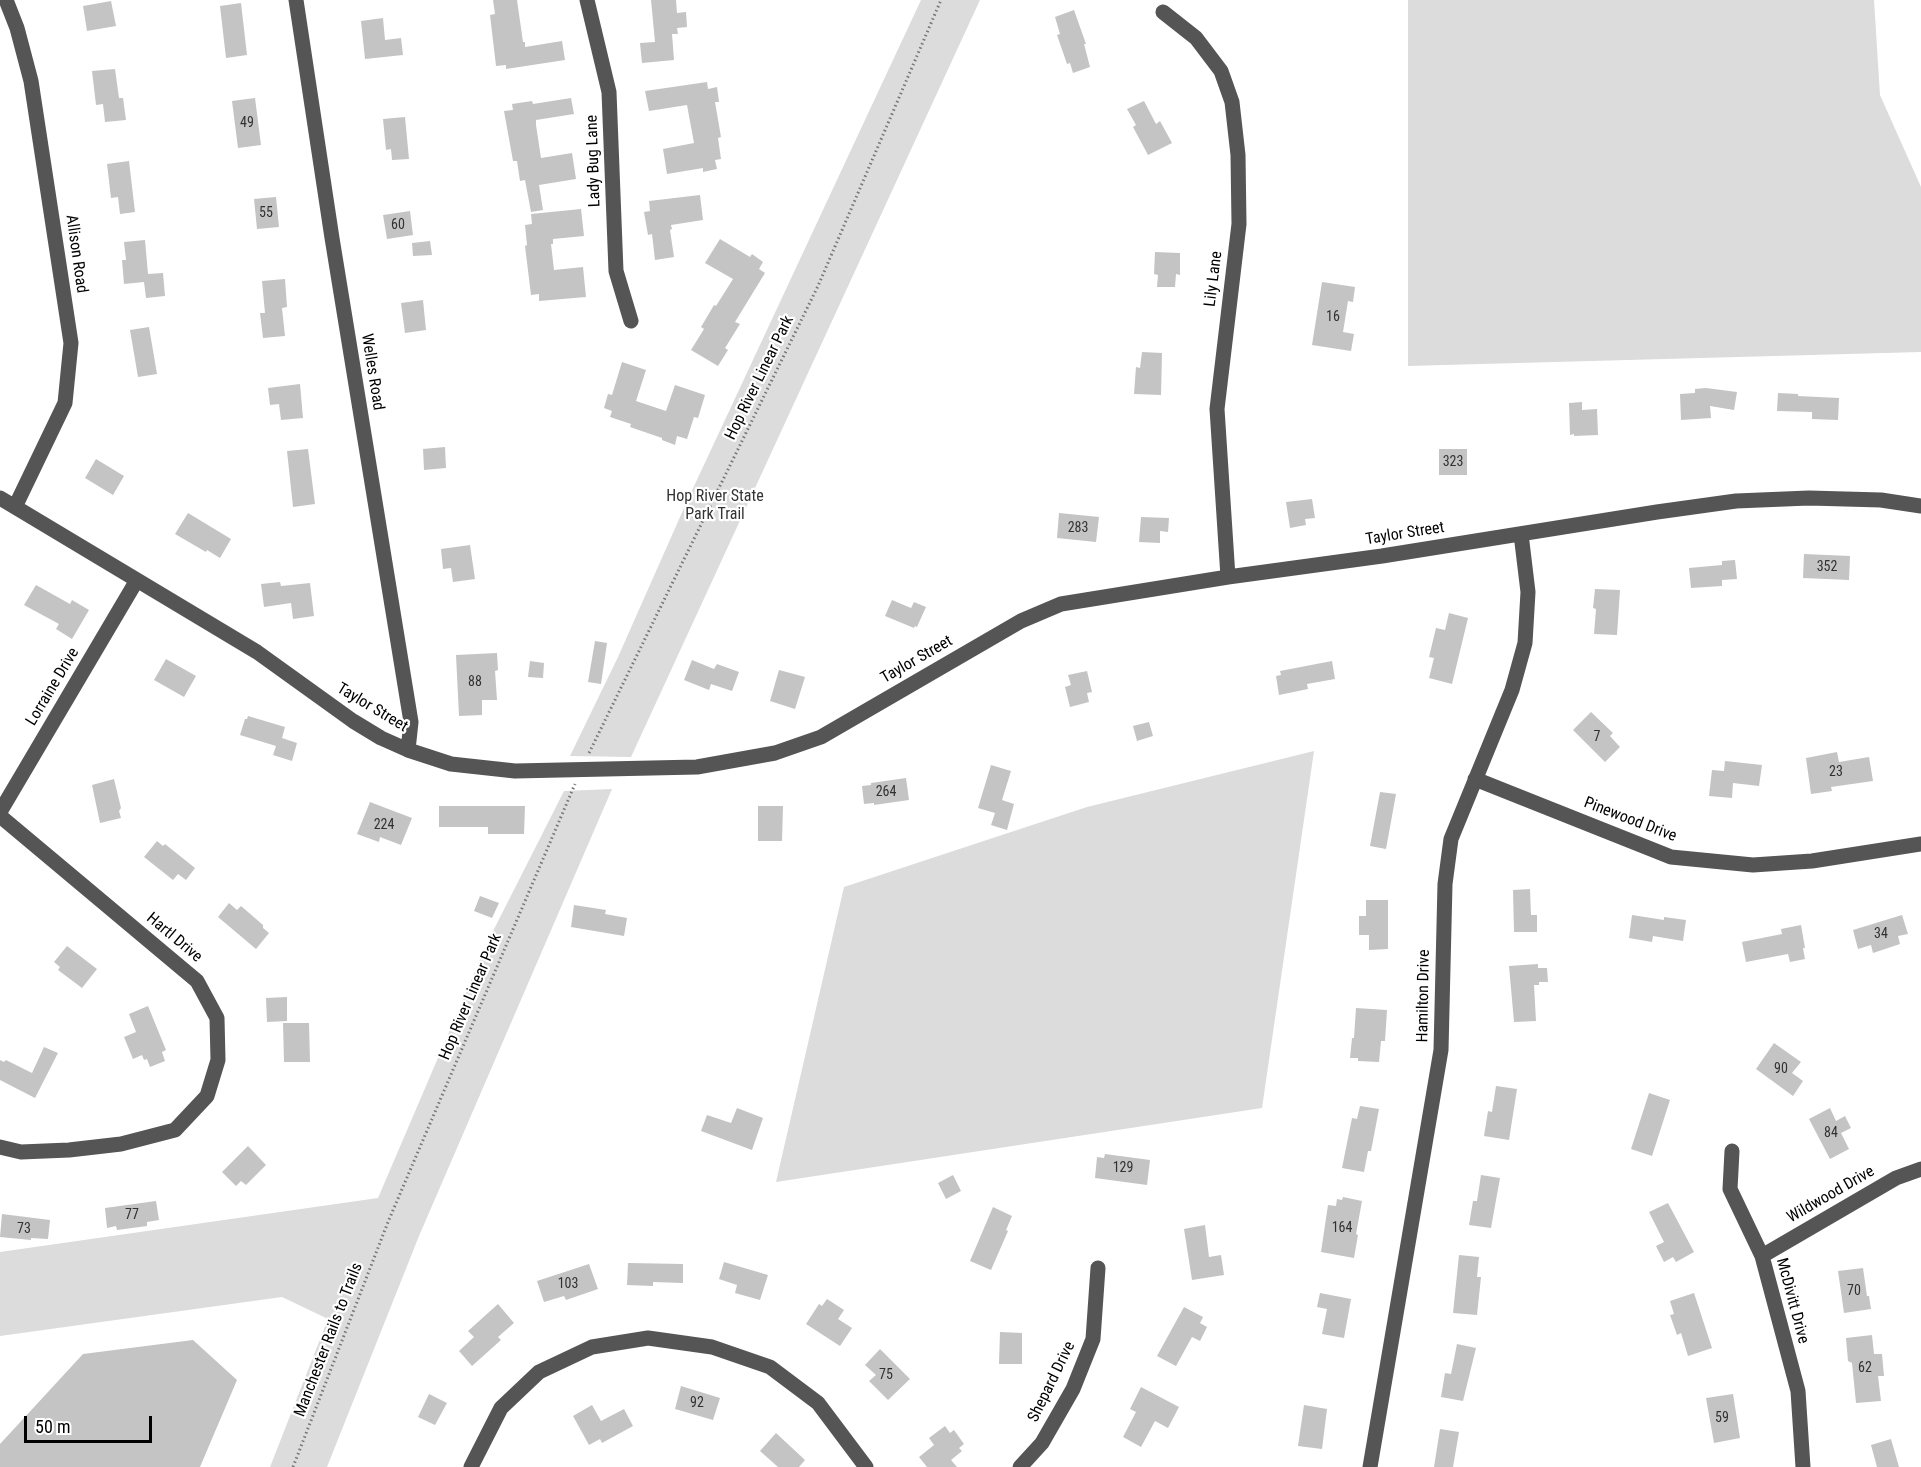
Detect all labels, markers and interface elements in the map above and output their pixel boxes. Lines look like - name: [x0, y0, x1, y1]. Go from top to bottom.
- house number: 49: [240, 115, 254, 131]
- street label: Lady Bug Lane: [583, 115, 605, 207]
- house number: 55: [259, 205, 273, 221]
- street label: Allison Road: [61, 213, 91, 295]
- house number: 60: [391, 217, 405, 233]
- street label: Lily Lane: [1201, 250, 1227, 308]
- house number: 16: [1326, 309, 1340, 325]
- street label: Hop River Linear Park: [722, 313, 798, 443]
- street label: Welles Road: [356, 332, 388, 412]
- house number: 323: [1443, 454, 1463, 470]
- park label: Hop River State Park Trail: [666, 487, 764, 525]
- street label: Taylor Street: [1364, 518, 1446, 550]
- house number: 283: [1068, 520, 1088, 536]
- house number: 352: [1817, 559, 1837, 575]
- street label: Taylor Street: [878, 632, 956, 688]
- street label: Lorraine Drive: [22, 645, 84, 729]
- house number: 88: [468, 674, 482, 690]
- street label: Taylor Street: [333, 679, 411, 737]
- house number: 7: [1594, 729, 1600, 745]
- house number: 23: [1829, 764, 1843, 780]
- house number: 264: [876, 784, 896, 800]
- street label: Pinewood Drive: [1581, 794, 1679, 846]
- house number: 224: [374, 817, 394, 833]
- street label: Hartl Drive: [142, 909, 206, 967]
- house number: 34: [1874, 926, 1888, 942]
- street label: Hop River Linear Park: [436, 931, 506, 1063]
- street label: Hamilton Drive: [1414, 949, 1434, 1043]
- house number: 90: [1774, 1061, 1788, 1077]
- house number: 84: [1824, 1125, 1838, 1141]
- house number: 129: [1113, 1160, 1133, 1176]
- street label: Wildwood Drive: [1784, 1162, 1878, 1228]
- house number: 77: [125, 1207, 139, 1223]
- house number: 164: [1332, 1220, 1352, 1236]
- house number: 73: [17, 1221, 31, 1237]
- street label: McDivitt Drive: [1771, 1256, 1813, 1346]
- street label: Manchester Rails to Trails: [291, 1260, 367, 1420]
- house number: 103: [558, 1276, 578, 1292]
- house number: 70: [1847, 1283, 1861, 1299]
- street label: Shepard Drive: [1024, 1339, 1080, 1425]
- house number: 62: [1858, 1360, 1872, 1376]
- house number: 75: [879, 1367, 893, 1383]
- house number: 92: [690, 1395, 704, 1411]
- scale bar: [27, 1404, 154, 1442]
- house number: 59: [1715, 1410, 1729, 1426]
- text: 50 m: [35, 1416, 70, 1437]

